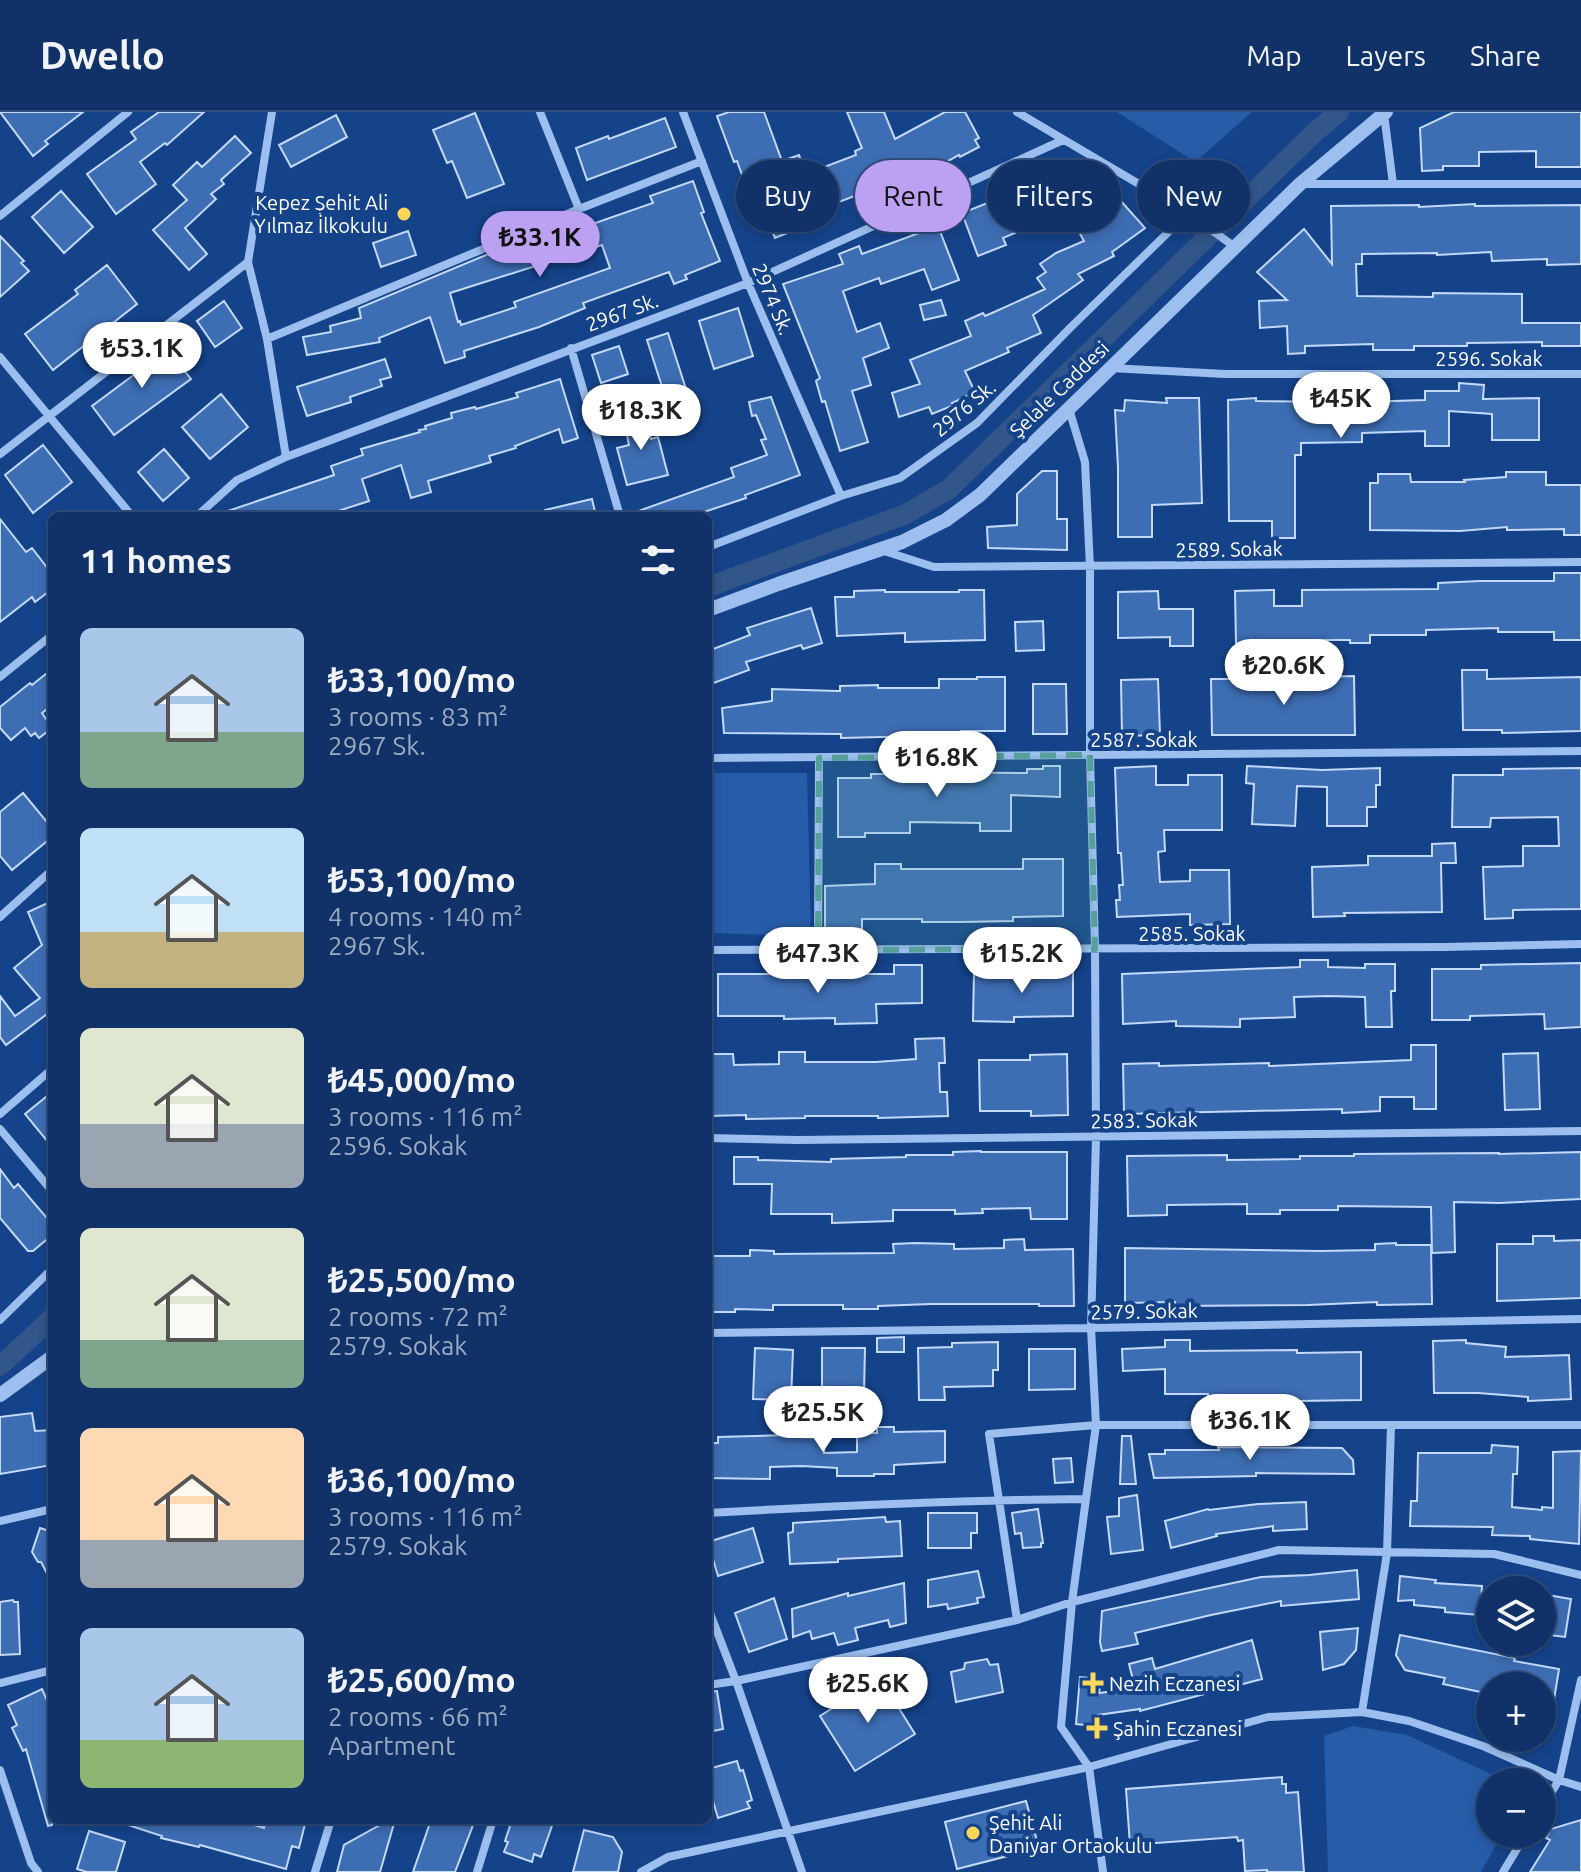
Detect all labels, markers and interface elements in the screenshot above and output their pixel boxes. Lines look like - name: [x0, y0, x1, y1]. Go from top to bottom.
- text: Dwello: [40, 34, 165, 76]
- text: Map: [1246, 40, 1302, 71]
- text: Layers: [1346, 40, 1426, 71]
- text: Share: [1470, 40, 1541, 71]
- chip: Buy: [736, 160, 839, 232]
- chip: Rent: [855, 160, 971, 232]
- chip: Filters: [987, 160, 1121, 232]
- chip: New: [1137, 160, 1250, 232]
- place label: Kepez Şehit Ali Yılmaz İlkokulu: [254, 191, 388, 237]
- marker: Kepez Şehit Ali Yılmaz İlkokulu: [395, 205, 413, 223]
- pin: ₺33.1K: [475, 211, 605, 279]
- text: ₺33.1K: [499, 222, 581, 251]
- street label: 2974 Sk.: [748, 260, 798, 338]
- street label: 2967 Sk.: [583, 288, 661, 336]
- pin: ₺53.1K: [77, 322, 207, 390]
- text: ₺53.1K: [101, 333, 183, 362]
- street label: Şelale Caddesi: [1005, 336, 1113, 442]
- street label: 2596. Sokak: [1435, 347, 1543, 370]
- pin: ₺45K: [1294, 372, 1388, 440]
- street label: 2976 Sk.: [928, 375, 1000, 441]
- text: ₺45K: [1310, 383, 1372, 412]
- pin: ₺18.3K: [576, 384, 706, 452]
- text: ₺18.3K: [600, 395, 682, 424]
- street label: 2589. Sokak: [1175, 537, 1283, 561]
- icon: filters: [636, 538, 680, 582]
- text: 11 homes: [80, 541, 232, 579]
- pin: ₺20.6K: [1219, 639, 1349, 707]
- text: ₺20.6K: [1243, 650, 1325, 679]
- icon: home: [144, 660, 240, 756]
- text: ₺33,100/mo: [328, 660, 516, 698]
- text: 3 rooms · 83 m²: [328, 702, 508, 731]
- street label: 2587. Sokak: [1090, 728, 1198, 751]
- text: 2967 Sk.: [328, 731, 426, 760]
- pin: ₺16.8K: [872, 731, 1002, 799]
- text: ₺16.8K: [896, 742, 978, 771]
- icon: home: [144, 860, 240, 956]
- text: ₺53,100/mo: [328, 860, 516, 898]
- text: 4 rooms · 140 m²: [328, 902, 523, 931]
- street label: 2585. Sokak: [1138, 922, 1246, 945]
- pin: ₺47.3K: [753, 927, 883, 995]
- pin: ₺15.2K: [957, 927, 1087, 995]
- text: 2967 Sk.: [328, 931, 426, 960]
- text: ₺47.3K: [777, 938, 859, 967]
- text: ₺15.2K: [981, 938, 1063, 967]
- icon: home: [144, 1060, 240, 1156]
- text: ₺45,000/mo: [328, 1060, 516, 1098]
- text: 3 rooms · 116 m²: [328, 1102, 523, 1131]
- street label: 2583. Sokak: [1090, 1108, 1198, 1132]
- text: 2596. Sokak: [328, 1131, 467, 1160]
- icon: home: [144, 1260, 240, 1356]
- text: ₺25,500/mo: [328, 1260, 516, 1298]
- street label: 2579. Sokak: [1090, 1299, 1198, 1323]
- text: 2 rooms · 72 m²: [328, 1302, 508, 1331]
- text: 2579. Sokak: [328, 1331, 467, 1360]
- pin: ₺25.5K: [758, 1386, 888, 1454]
- pin: ₺36.1K: [1185, 1394, 1315, 1462]
- text: ₺25.5K: [782, 1397, 864, 1426]
- text: ₺36.1K: [1209, 1405, 1291, 1434]
- icon: home: [144, 1460, 240, 1556]
- text: ₺36,100/mo: [328, 1460, 516, 1498]
- text: 3 rooms · 116 m²: [328, 1502, 523, 1531]
- text: 2579. Sokak: [328, 1531, 467, 1560]
- map controls: [1476, 1576, 1556, 1848]
- button: layers: [1476, 1576, 1556, 1656]
- pin: ₺25.6K: [803, 1657, 933, 1725]
- icon: home: [144, 1660, 240, 1756]
- text: ₺25,600/mo: [328, 1660, 516, 1698]
- text: ₺25.6K: [827, 1668, 909, 1697]
- place label: Nezih Eczanesi: [1109, 1672, 1240, 1695]
- button: +: [1476, 1672, 1556, 1752]
- marker: Nezih Eczanesi: [1084, 1674, 1102, 1692]
- text: 2 rooms · 66 m²: [328, 1702, 508, 1731]
- place label: Şahin Eczanesi: [1113, 1717, 1242, 1740]
- marker: Şahin Eczanesi: [1088, 1719, 1106, 1737]
- text: Apartment: [328, 1731, 455, 1760]
- button: −: [1476, 1768, 1556, 1848]
- place label: Şehit Ali Daniyar Ortaokulu: [989, 1811, 1153, 1857]
- marker: Şehit Ali Daniyar Ortaokulu: [964, 1824, 982, 1842]

